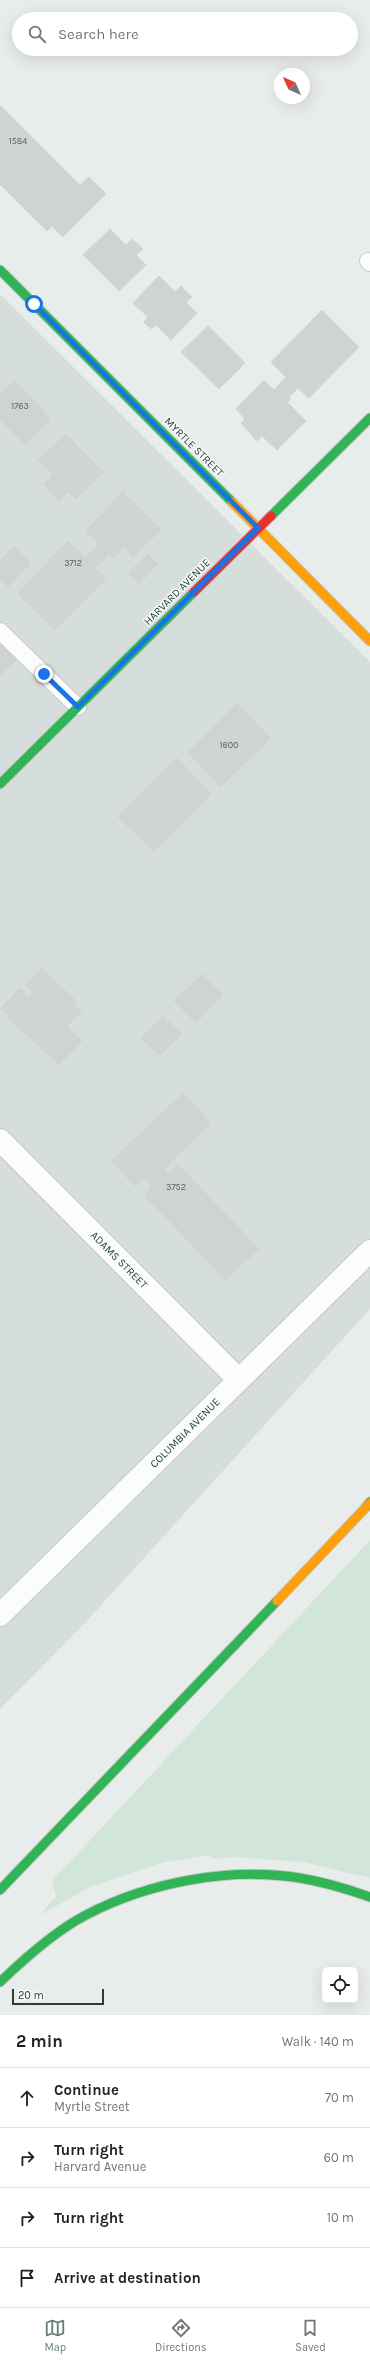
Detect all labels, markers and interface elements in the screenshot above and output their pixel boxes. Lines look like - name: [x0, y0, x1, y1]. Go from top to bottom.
- search box: [12, 12, 358, 56]
- icon: search: [26, 23, 48, 45]
- text: Search here: [58, 25, 139, 43]
- north arrow: [274, 68, 310, 104]
- house number: 1584: [9, 136, 27, 146]
- route start: [25, 295, 43, 313]
- house number: 1763: [11, 401, 29, 411]
- street label: MYRTLE STREET: [162, 415, 227, 480]
- street label: HARVARD AVENUE: [141, 556, 213, 628]
- house number: 3712: [64, 558, 82, 568]
- route end: [35, 665, 53, 683]
- house number: 1600: [220, 740, 238, 750]
- house number: 3752: [166, 1182, 186, 1192]
- street label: ADAMS STREET: [88, 1229, 151, 1292]
- street label: COLUMBIA AVENUE: [147, 1395, 223, 1471]
- map controls: [322, 1967, 358, 2003]
- button: locate: [322, 1967, 358, 2003]
- scale bar: [12, 1987, 104, 2006]
- text: 20 m: [18, 1989, 44, 2002]
- text: 2 min: [16, 2031, 63, 2051]
- text: Walk · 140 m: [282, 2034, 354, 2049]
- text: Continue: [54, 2081, 119, 2099]
- icon: ahead: [16, 2087, 38, 2109]
- text: 70 m: [325, 2090, 354, 2105]
- text: Myrtle Street: [54, 2099, 130, 2114]
- text: Turn right: [54, 2141, 124, 2159]
- icon: right: [16, 2147, 38, 2169]
- text: 60 m: [324, 2150, 354, 2165]
- text: Harvard Avenue: [54, 2159, 147, 2174]
- icon: right: [16, 2207, 38, 2229]
- text: Turn right: [54, 2209, 124, 2227]
- text: 10 m: [327, 2210, 354, 2225]
- icon: arrive: [16, 2267, 38, 2289]
- text: Arrive at destination: [54, 2269, 201, 2287]
- tab: Map: [44, 2317, 66, 2354]
- tab: Directions: [155, 2317, 207, 2354]
- tab: Saved: [295, 2317, 326, 2354]

